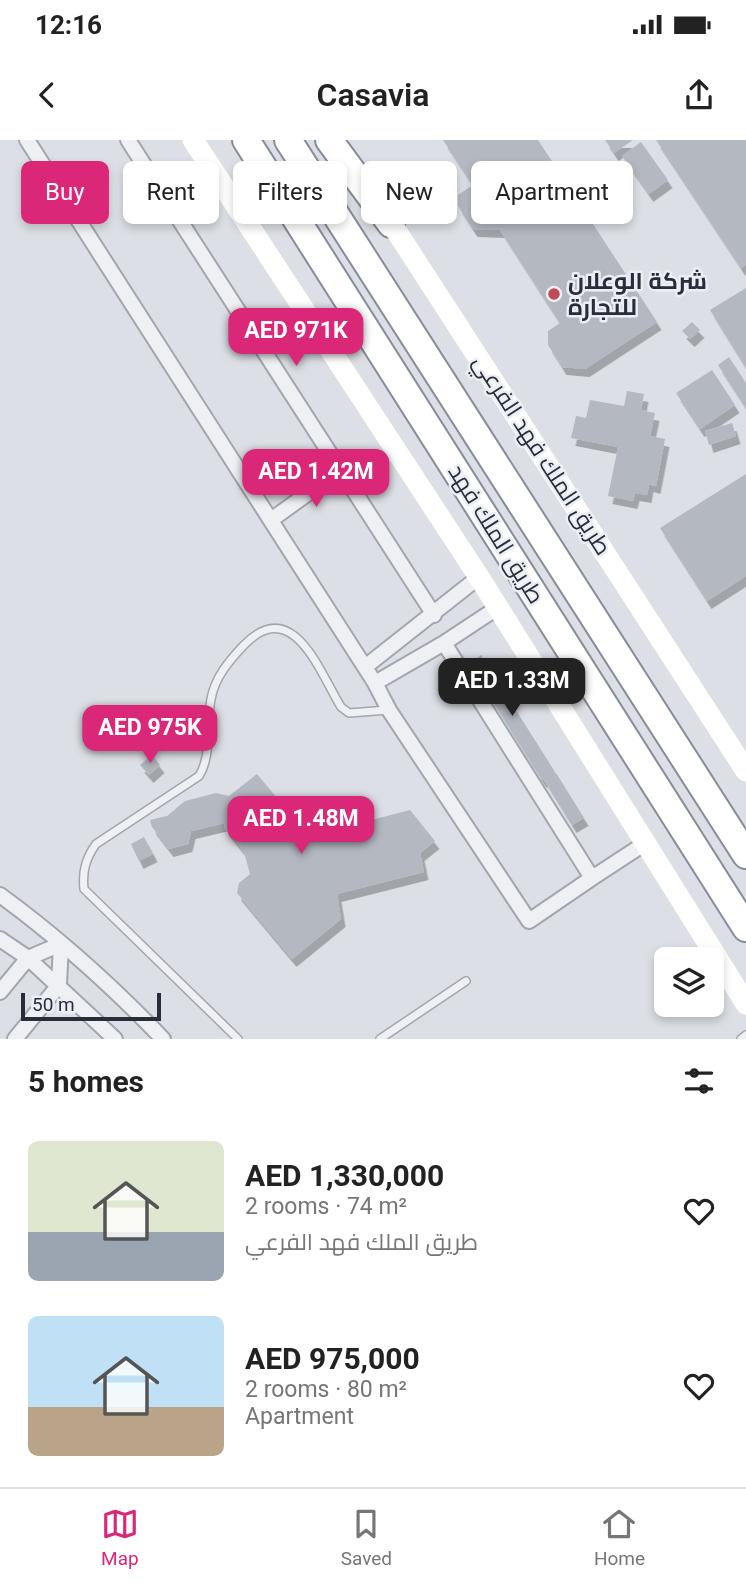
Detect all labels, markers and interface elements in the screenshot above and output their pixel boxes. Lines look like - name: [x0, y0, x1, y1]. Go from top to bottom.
- text: 12:16: [35, 10, 102, 40]
- icon: back: [28, 76, 66, 114]
- text: Casavia: [316, 76, 430, 114]
- icon: share: [680, 76, 718, 114]
- chip: Buy: [21, 161, 109, 224]
- chip: Rent: [123, 161, 219, 224]
- chip: Filters: [233, 161, 347, 224]
- chip: New: [361, 161, 457, 224]
- chip: Apartment: [471, 161, 633, 224]
- place label: شركة الوعلان للتجارة: [568, 268, 707, 321]
- marker: شركة الوعلان للتجارة: [546, 286, 562, 302]
- pin: AED 971K: [224, 308, 368, 368]
- text: AED 971K: [244, 317, 348, 344]
- street label: طريق الملك فهد الفرعي: [467, 350, 617, 560]
- pin: AED 1.42M: [236, 450, 396, 509]
- text: AED 1.42M: [258, 458, 374, 485]
- street label: طريق الملك فهد: [442, 459, 550, 609]
- pin: AED 1.33M: [432, 658, 592, 718]
- text: AED 1.33M: [454, 667, 570, 694]
- pin: AED 975K: [78, 706, 222, 765]
- text: AED 975K: [98, 714, 202, 741]
- pin: AED 1.48M: [221, 796, 381, 856]
- text: AED 1.48M: [243, 805, 359, 832]
- map controls: [654, 947, 724, 1017]
- button: layers: [654, 947, 724, 1017]
- scale bar: [21, 990, 161, 1022]
- text: 50 m: [32, 993, 75, 1016]
- icon: filters: [680, 1062, 718, 1100]
- text: 5 homes: [28, 1064, 144, 1099]
- text: AED 1,330,000: [245, 1158, 444, 1193]
- icon: home: [84, 1169, 168, 1253]
- icon: heart: [680, 1192, 718, 1230]
- text: 2 rooms · 74 m²: [245, 1193, 407, 1220]
- text: طريق الملك فهد الفرعي: [245, 1229, 478, 1256]
- text: AED 975,000: [245, 1341, 420, 1376]
- icon: home: [84, 1344, 168, 1428]
- icon: heart: [680, 1367, 718, 1405]
- text: 2 rooms · 80 m²: [245, 1376, 407, 1403]
- text: Apartment: [245, 1403, 354, 1430]
- tab: Map: [101, 1505, 139, 1570]
- tab: Saved: [341, 1505, 392, 1570]
- tab: Home: [594, 1505, 645, 1570]

